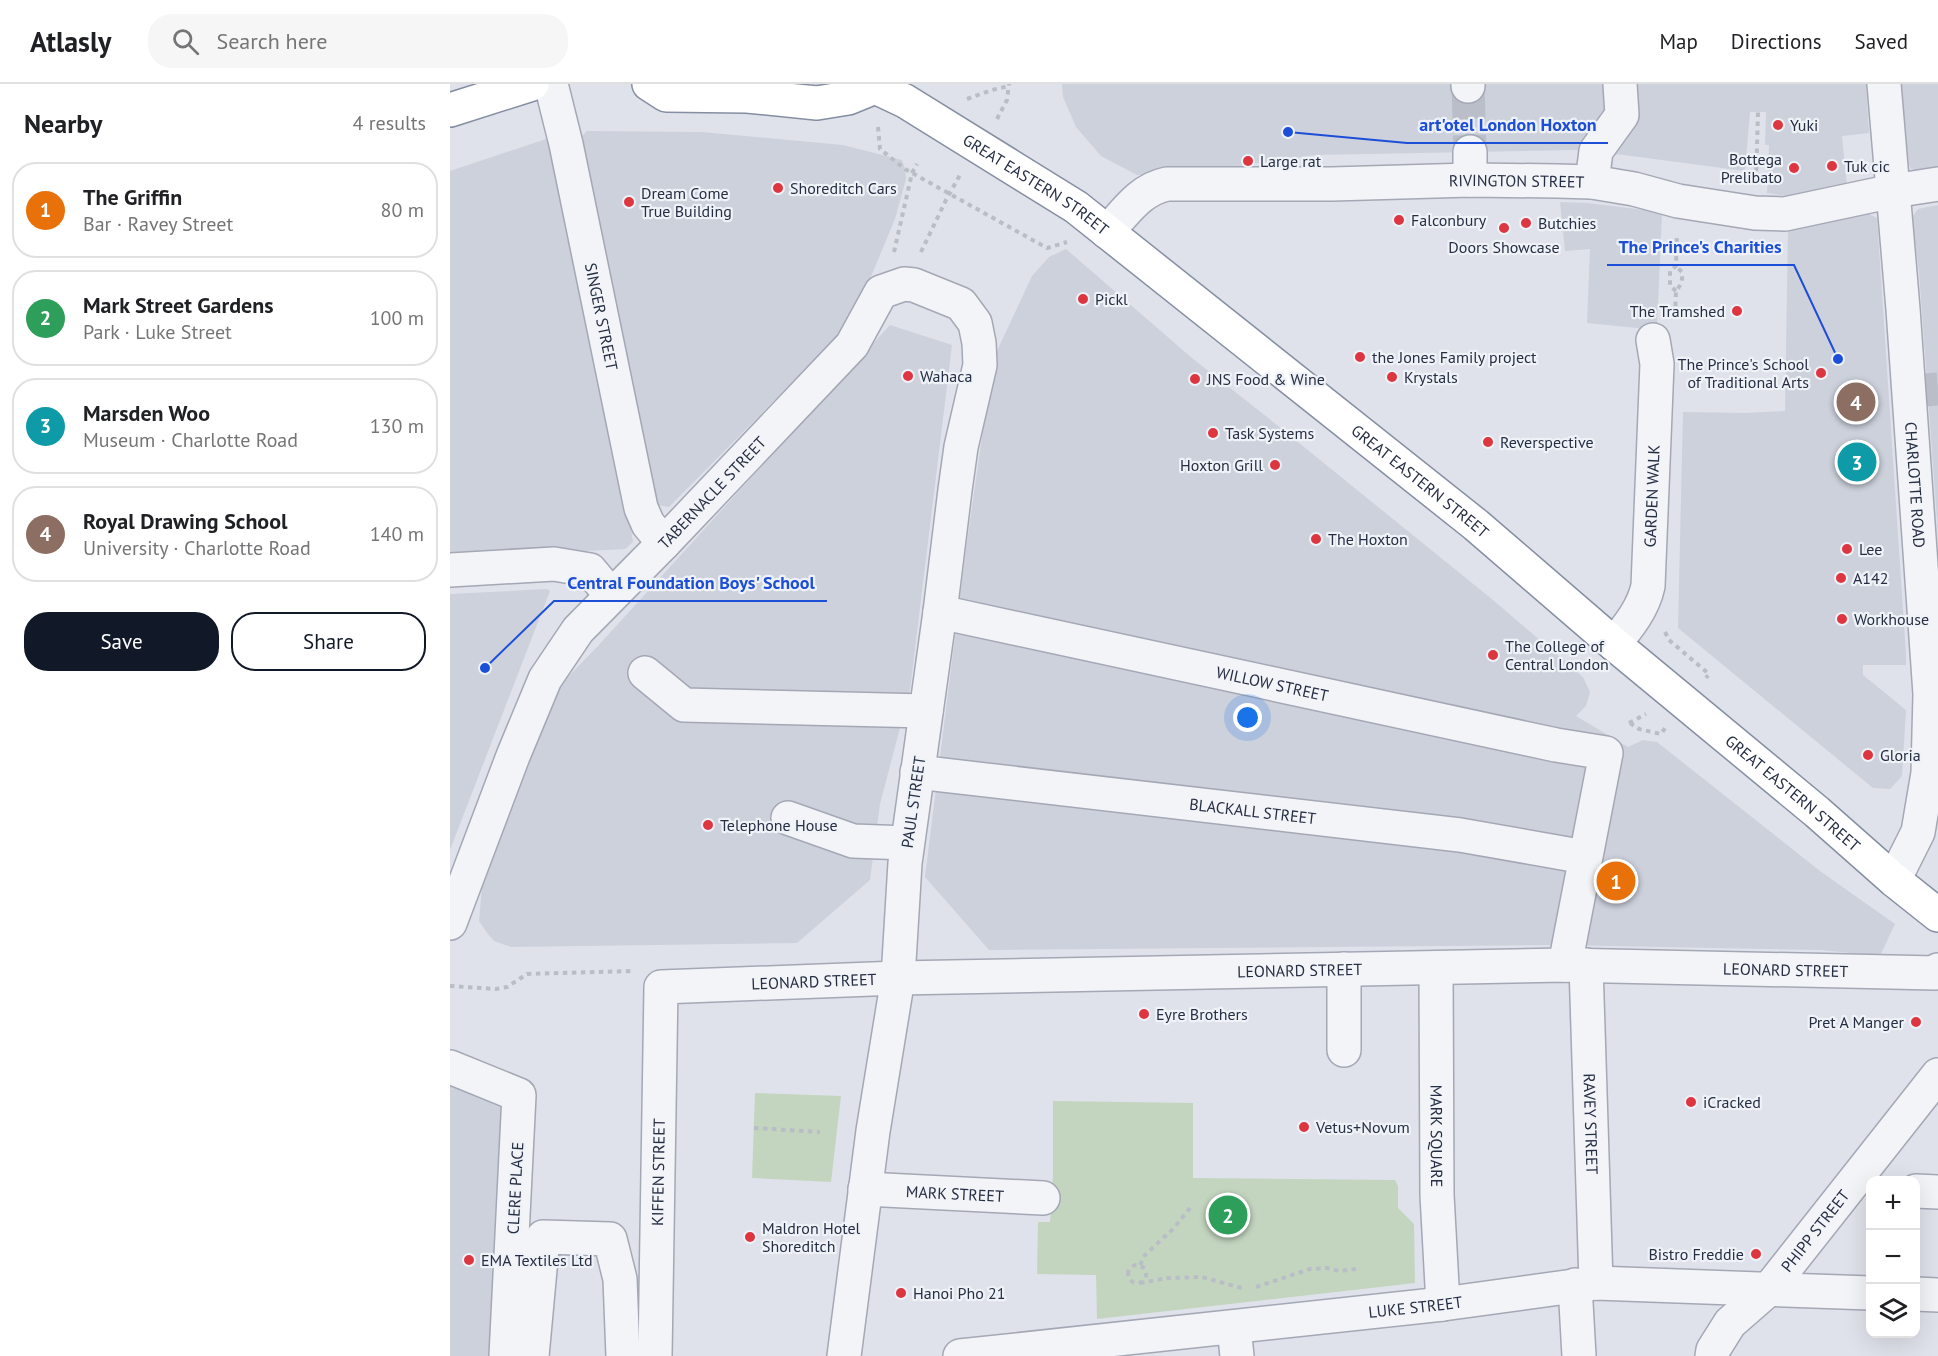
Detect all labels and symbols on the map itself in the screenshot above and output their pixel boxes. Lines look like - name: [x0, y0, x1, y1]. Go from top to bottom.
- callout: art'otel London Hoxton: [1407, 107, 1608, 143]
- text: art'otel London Hoxton: [1419, 113, 1597, 136]
- place label: Yuki: [1790, 115, 1818, 135]
- marker: Yuki: [1771, 118, 1785, 132]
- street label: GREAT EASTERN STREET: [959, 129, 1113, 239]
- place label: Bottega Prelibato: [1721, 149, 1782, 187]
- place label: Large rat: [1260, 151, 1322, 171]
- marker: Large rat: [1241, 154, 1255, 168]
- place label: Tuk cic: [1844, 156, 1890, 176]
- marker: Tuk cic: [1825, 159, 1839, 173]
- marker: Bottega Prelibato: [1787, 161, 1801, 175]
- street label: RIVINGTON STREET: [1449, 170, 1585, 192]
- place label: Shoreditch Cars: [790, 178, 897, 198]
- marker: Shoreditch Cars: [771, 181, 785, 195]
- place label: Dream Come True Building: [641, 183, 732, 221]
- marker: Dream Come True Building: [622, 195, 636, 209]
- place label: Falconbury: [1411, 210, 1487, 230]
- marker: Falconbury: [1392, 213, 1406, 227]
- place label: Butchies: [1538, 213, 1597, 233]
- marker: Butchies: [1519, 216, 1533, 230]
- marker: Doors Showcase: [1497, 221, 1511, 235]
- callout: The Prince's Charities: [1607, 229, 1794, 265]
- text: The Prince's Charities: [1618, 235, 1782, 258]
- place label: Doors Showcase: [1448, 237, 1560, 257]
- street label: SINGER STREET: [581, 261, 622, 372]
- place label: Pickl: [1095, 289, 1128, 309]
- marker: Pickl: [1076, 292, 1090, 306]
- place label: The Tramshed: [1630, 301, 1725, 321]
- marker: The Tramshed: [1730, 304, 1744, 318]
- place label: the Jones Family project: [1372, 347, 1537, 367]
- marker: the Jones Family project: [1353, 350, 1367, 364]
- place label: The Prince's School of Traditional Arts: [1678, 354, 1809, 392]
- place label: Wahaca: [920, 366, 972, 386]
- marker: The Prince's School of Traditional Arts: [1814, 366, 1828, 380]
- place label: Krystals: [1404, 367, 1458, 387]
- marker: Wahaca: [901, 369, 915, 383]
- place label: JNS Food & Wine: [1206, 369, 1325, 389]
- marker: Krystals: [1385, 370, 1399, 384]
- marker: JNS Food & Wine: [1188, 372, 1202, 386]
- pin: 4: [1836, 380, 1876, 424]
- street label: GREAT EASTERN STREET: [1348, 420, 1493, 542]
- street label: CHARLOTTE ROAD: [1901, 421, 1930, 549]
- place label: Task Systems: [1225, 423, 1314, 443]
- marker: Task Systems: [1206, 426, 1220, 440]
- street label: TABERNACLE STREET: [654, 432, 770, 553]
- place label: Reverspective: [1500, 432, 1594, 452]
- marker: Reverspective: [1481, 435, 1495, 449]
- pin: 3: [1838, 440, 1876, 484]
- street label: GARDEN WALK: [1640, 444, 1664, 548]
- place label: Hoxton Grill: [1180, 455, 1263, 475]
- marker: Hoxton Grill: [1268, 458, 1282, 472]
- place label: The Hoxton: [1328, 529, 1408, 549]
- marker: The Hoxton: [1309, 532, 1323, 546]
- place label: Lee: [1859, 539, 1882, 559]
- marker: Lee: [1840, 542, 1854, 556]
- callout: Central Foundation Boys' School: [554, 565, 827, 601]
- place label: A142: [1853, 568, 1889, 588]
- text: Central Foundation Boys' School: [567, 571, 815, 594]
- marker: A142: [1834, 571, 1848, 585]
- place label: Workhouse: [1854, 609, 1929, 629]
- marker: Workhouse: [1835, 612, 1849, 626]
- place label: The College of Central London: [1505, 636, 1609, 674]
- marker: The College of Central London: [1486, 648, 1500, 662]
- street label: WILLOW STREET: [1214, 662, 1330, 706]
- your location: [1233, 703, 1262, 732]
- street label: GREAT EASTERN STREET: [1721, 730, 1864, 856]
- place label: Gloria: [1880, 745, 1921, 765]
- marker: Gloria: [1861, 748, 1875, 762]
- street label: PAUL STREET: [897, 755, 929, 849]
- street label: BLACKALL STREET: [1188, 794, 1317, 828]
- place label: Telephone House: [720, 815, 838, 835]
- marker: Telephone House: [701, 818, 715, 832]
- pin: 1: [1596, 858, 1636, 904]
- street label: LEONARD STREET: [1723, 958, 1849, 981]
- street label: LEONARD STREET: [1237, 959, 1363, 981]
- street label: LEONARD STREET: [751, 969, 877, 994]
- place label: Eyre Brothers: [1156, 1004, 1248, 1024]
- marker: Eyre Brothers: [1137, 1007, 1151, 1021]
- place label: Pret A Manger: [1808, 1012, 1905, 1032]
- marker: Pret A Manger: [1909, 1015, 1923, 1029]
- street label: RAVEY STREET: [1579, 1073, 1603, 1175]
- street label: MARK SQUARE: [1427, 1085, 1447, 1187]
- place label: iCracked: [1703, 1092, 1761, 1112]
- marker: iCracked: [1684, 1095, 1698, 1109]
- place label: Vetus+Novum: [1315, 1117, 1410, 1137]
- street label: KIFFEN STREET: [647, 1118, 669, 1226]
- marker: Vetus+Novum: [1297, 1120, 1311, 1134]
- street label: CLERE PLACE: [503, 1141, 527, 1235]
- street label: MARK STREET: [905, 1181, 1004, 1206]
- street label: PHIPP STREET: [1777, 1186, 1854, 1276]
- pin: 2: [1208, 1192, 1248, 1238]
- place label: Maldron Hotel Shoreditch: [762, 1218, 861, 1256]
- marker: Maldron Hotel Shoreditch: [743, 1230, 757, 1244]
- place label: Bistro Freddie: [1648, 1244, 1744, 1264]
- marker: Bistro Freddie: [1749, 1247, 1763, 1261]
- place label: EMA Textiles Ltd: [481, 1250, 593, 1270]
- marker: EMA Textiles Ltd: [462, 1253, 476, 1267]
- place label: Hanoi Pho 21: [913, 1283, 1006, 1303]
- marker: Hanoi Pho 21: [894, 1286, 908, 1300]
- street label: LUKE STREET: [1367, 1291, 1464, 1322]

